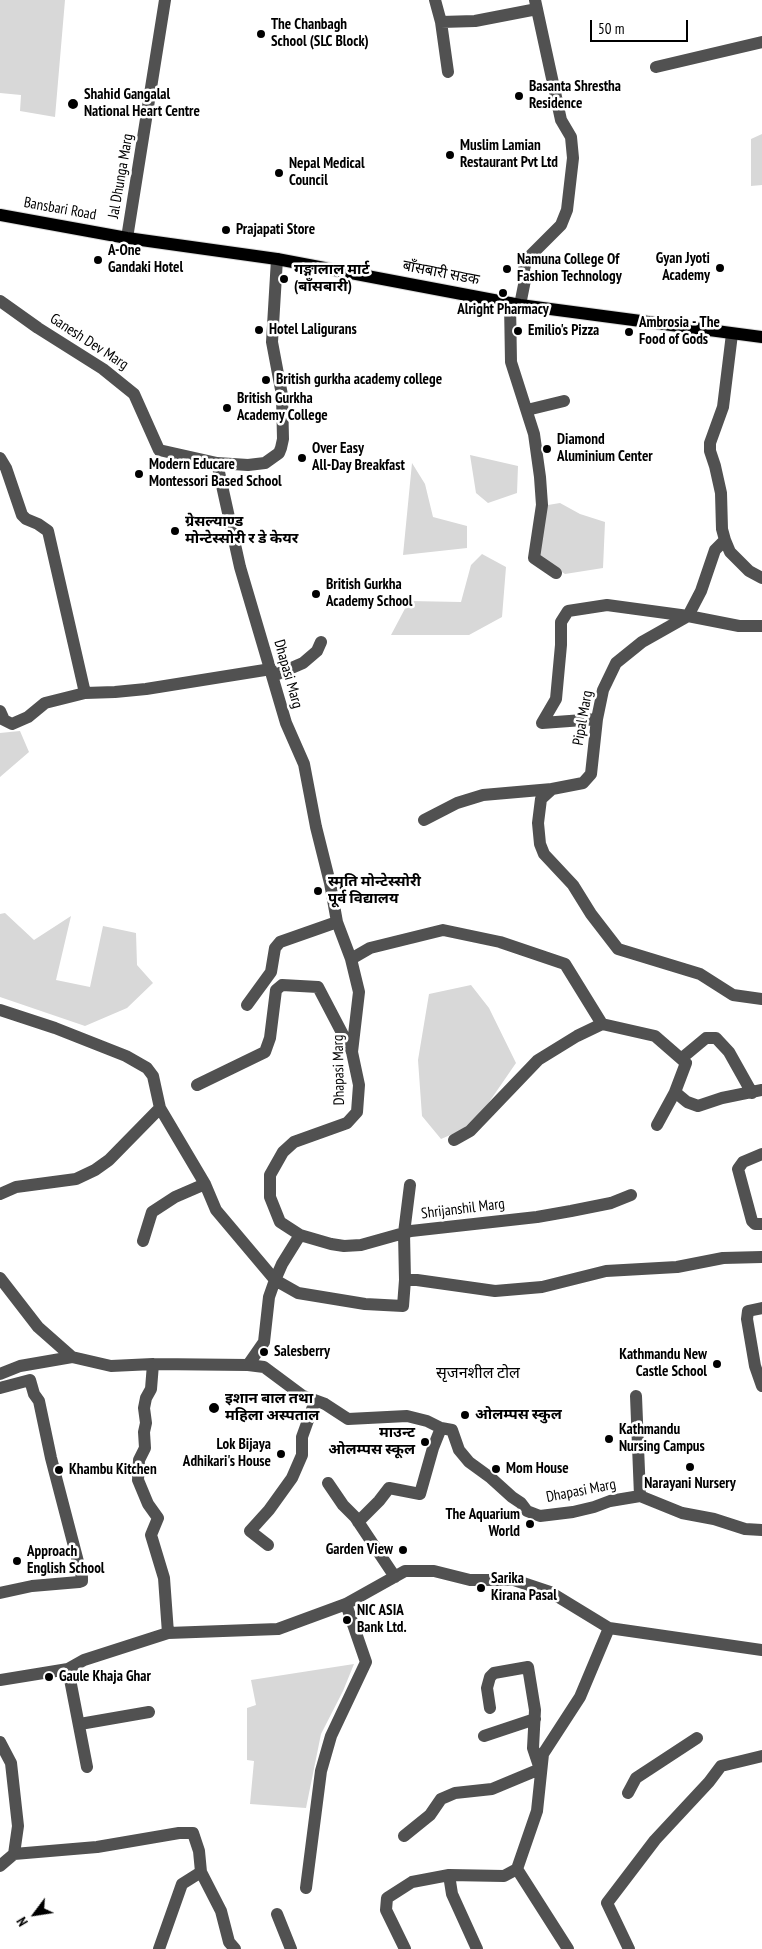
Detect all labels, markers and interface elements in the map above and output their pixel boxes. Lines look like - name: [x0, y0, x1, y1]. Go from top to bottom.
- scale bar: [592, 10, 690, 42]
- place label: The Chanbagh School (SLC Block): [271, 16, 369, 51]
- text: 50 m: [598, 19, 624, 38]
- marker: The Chanbagh School (SLC Block): [255, 28, 267, 40]
- place label: Basanta Shrestha Residence: [529, 78, 621, 113]
- place label: Shahid Gangalal National Heart Centre: [84, 86, 200, 121]
- marker: Basanta Shrestha Residence: [513, 90, 525, 102]
- marker: Shahid Gangalal National Heart Centre: [66, 97, 80, 111]
- street label: Jal Dhunga Marg: [105, 132, 137, 220]
- place label: Muslim Lamian Restaurant Pvt Ltd: [460, 137, 558, 172]
- marker: Muslim Lamian Restaurant Pvt Ltd: [444, 149, 456, 161]
- place label: Nepal Medical Council: [289, 155, 365, 190]
- marker: Nepal Medical Council: [273, 167, 285, 179]
- street label: Bansbari Road: [22, 194, 98, 224]
- place label: Prajapati Store: [236, 221, 315, 239]
- marker: Prajapati Store: [220, 224, 232, 236]
- place label: A-One Gandaki Hotel: [108, 242, 183, 277]
- place label: Gyan Jyoti Academy: [656, 250, 710, 285]
- place label: Namuna College Of Fashion Technology: [517, 251, 622, 286]
- marker: A-One Gandaki Hotel: [92, 254, 104, 266]
- street label: बाँसबारी सडक: [401, 257, 481, 289]
- place label: गङ्गालाल मार्ट (बाँसबारी): [294, 261, 370, 296]
- marker: Gyan Jyoti Academy: [714, 262, 726, 274]
- marker: Namuna College Of Fashion Technology: [501, 263, 513, 275]
- marker: गङ्गालाल मार्ट (बाँसबारी): [278, 273, 290, 285]
- marker: Alright Pharmacy: [497, 287, 509, 299]
- place label: Alright Pharmacy: [457, 301, 549, 319]
- street label: Ganesh Dev Marg: [46, 310, 132, 374]
- place label: Ambrosia - The Food of Gods: [639, 314, 720, 349]
- place label: Hotel Laligurans: [269, 321, 357, 339]
- place label: Emilio's Pizza: [528, 322, 599, 340]
- marker: Hotel Laligurans: [253, 324, 265, 336]
- marker: Emilio's Pizza: [512, 325, 524, 337]
- marker: Ambrosia - The Food of Gods: [623, 326, 635, 338]
- place label: British gurkha academy college: [276, 371, 442, 389]
- marker: British gurkha academy college: [260, 374, 272, 386]
- place label: British Gurkha Academy College: [237, 390, 328, 425]
- marker: British Gurkha Academy College: [221, 402, 233, 414]
- place label: Diamond Aluminium Center: [557, 431, 653, 466]
- place label: Over Easy All-Day Breakfast: [312, 440, 405, 475]
- marker: Diamond Aluminium Center: [541, 443, 553, 455]
- marker: Over Easy All-Day Breakfast: [296, 452, 308, 464]
- place label: Modern Educare Montessori Based School: [149, 456, 282, 491]
- marker: Modern Educare Montessori Based School: [133, 468, 145, 480]
- place label: ग्रेसल्याण्ड मोन्टेस्सोरी र डे केयर: [185, 513, 298, 548]
- marker: ग्रेसल्याण्ड मोन्टेस्सोरी र डे केयर: [169, 525, 181, 537]
- place label: British Gurkha Academy School: [326, 576, 412, 611]
- marker: British Gurkha Academy School: [310, 588, 322, 600]
- street label: Dhapasi Marg: [270, 638, 306, 710]
- street label: Pipal Marg: [569, 689, 597, 747]
- place label: स्मृति मोन्टेस्सोरी पूर्व विद्यालय: [328, 873, 421, 908]
- marker: स्मृति मोन्टेस्सोरी पूर्व विद्यालय: [312, 885, 324, 897]
- street label: Dhapasi Marg: [329, 1035, 349, 1105]
- street label: Shrijanshil Marg: [420, 1195, 506, 1223]
- place label: Salesberry: [274, 1343, 330, 1361]
- marker: Salesberry: [258, 1346, 270, 1358]
- place label: Kathmandu New Castle School: [619, 1346, 707, 1381]
- marker: Kathmandu New Castle School: [711, 1358, 723, 1370]
- district label: सृजनशील टोल: [436, 1363, 520, 1383]
- place label: इशान बाल तथा महिला अस्पताल: [225, 1390, 319, 1425]
- marker: इशान बाल तथा महिला अस्पताल: [207, 1401, 221, 1415]
- place label: ओलम्पस स्कुल: [475, 1406, 562, 1424]
- marker: ओलम्पस स्कुल: [459, 1409, 471, 1421]
- place label: Kathmandu Nursing Campus: [619, 1421, 705, 1456]
- place label: माउन्ट ओलम्पस स्कूल: [328, 1424, 415, 1459]
- marker: Kathmandu Nursing Campus: [603, 1433, 615, 1445]
- place label: Lok Bijaya Adhikari's House: [183, 1436, 271, 1471]
- marker: माउन्ट ओलम्पस स्कूल: [419, 1436, 431, 1448]
- marker: Lok Bijaya Adhikari's House: [275, 1448, 287, 1460]
- place label: Mom House: [506, 1460, 569, 1478]
- place label: Khambu Kitchen: [69, 1461, 157, 1479]
- marker: Narayani Nursery: [684, 1461, 696, 1473]
- marker: Mom House: [490, 1463, 502, 1475]
- marker: Khambu Kitchen: [53, 1464, 65, 1476]
- street label: Dhapasi Marg: [545, 1475, 617, 1507]
- place label: Narayani Nursery: [644, 1475, 736, 1493]
- place label: The Aquarium World: [445, 1506, 520, 1541]
- marker: The Aquarium World: [524, 1518, 536, 1530]
- place label: Garden View: [326, 1541, 393, 1559]
- place label: Approach English School: [27, 1543, 104, 1578]
- marker: Garden View: [397, 1544, 409, 1556]
- marker: Approach English School: [11, 1555, 23, 1567]
- place label: Sarika Kirana Pasal: [491, 1570, 557, 1605]
- marker: Sarika Kirana Pasal: [475, 1582, 487, 1594]
- place label: NIC ASIA Bank Ltd.: [357, 1602, 407, 1637]
- marker: NIC ASIA Bank Ltd.: [341, 1614, 353, 1626]
- place label: Gaule Khaja Ghar: [59, 1668, 151, 1686]
- marker: Gaule Khaja Ghar: [43, 1671, 55, 1683]
- north arrow: [10, 1889, 60, 1939]
- text: N: [12, 1914, 32, 1930]

